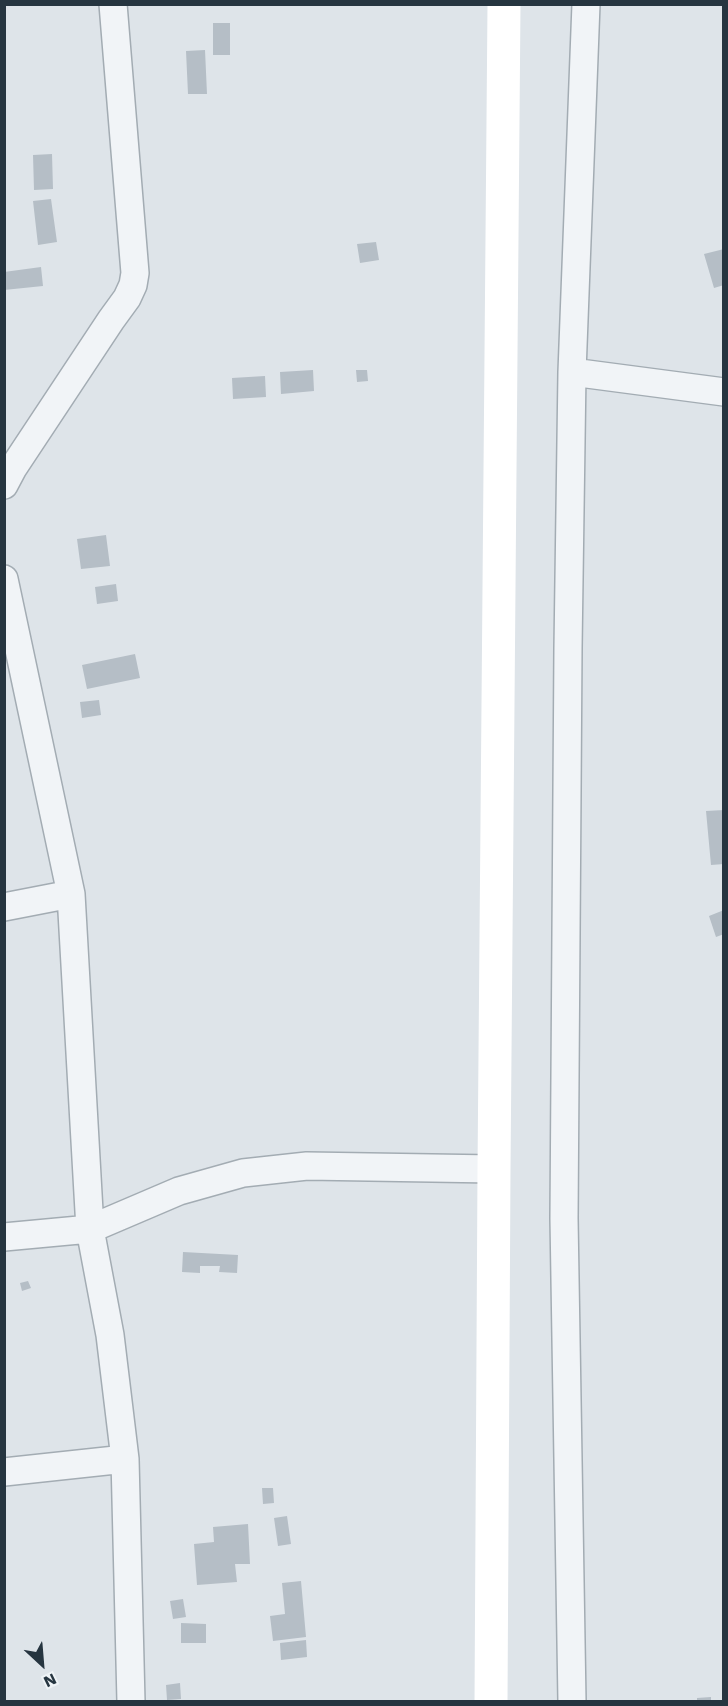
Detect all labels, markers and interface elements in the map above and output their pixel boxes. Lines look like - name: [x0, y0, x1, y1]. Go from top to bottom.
- north arrow: [12, 1634, 72, 1694]
- text: N: [41, 1669, 60, 1692]

